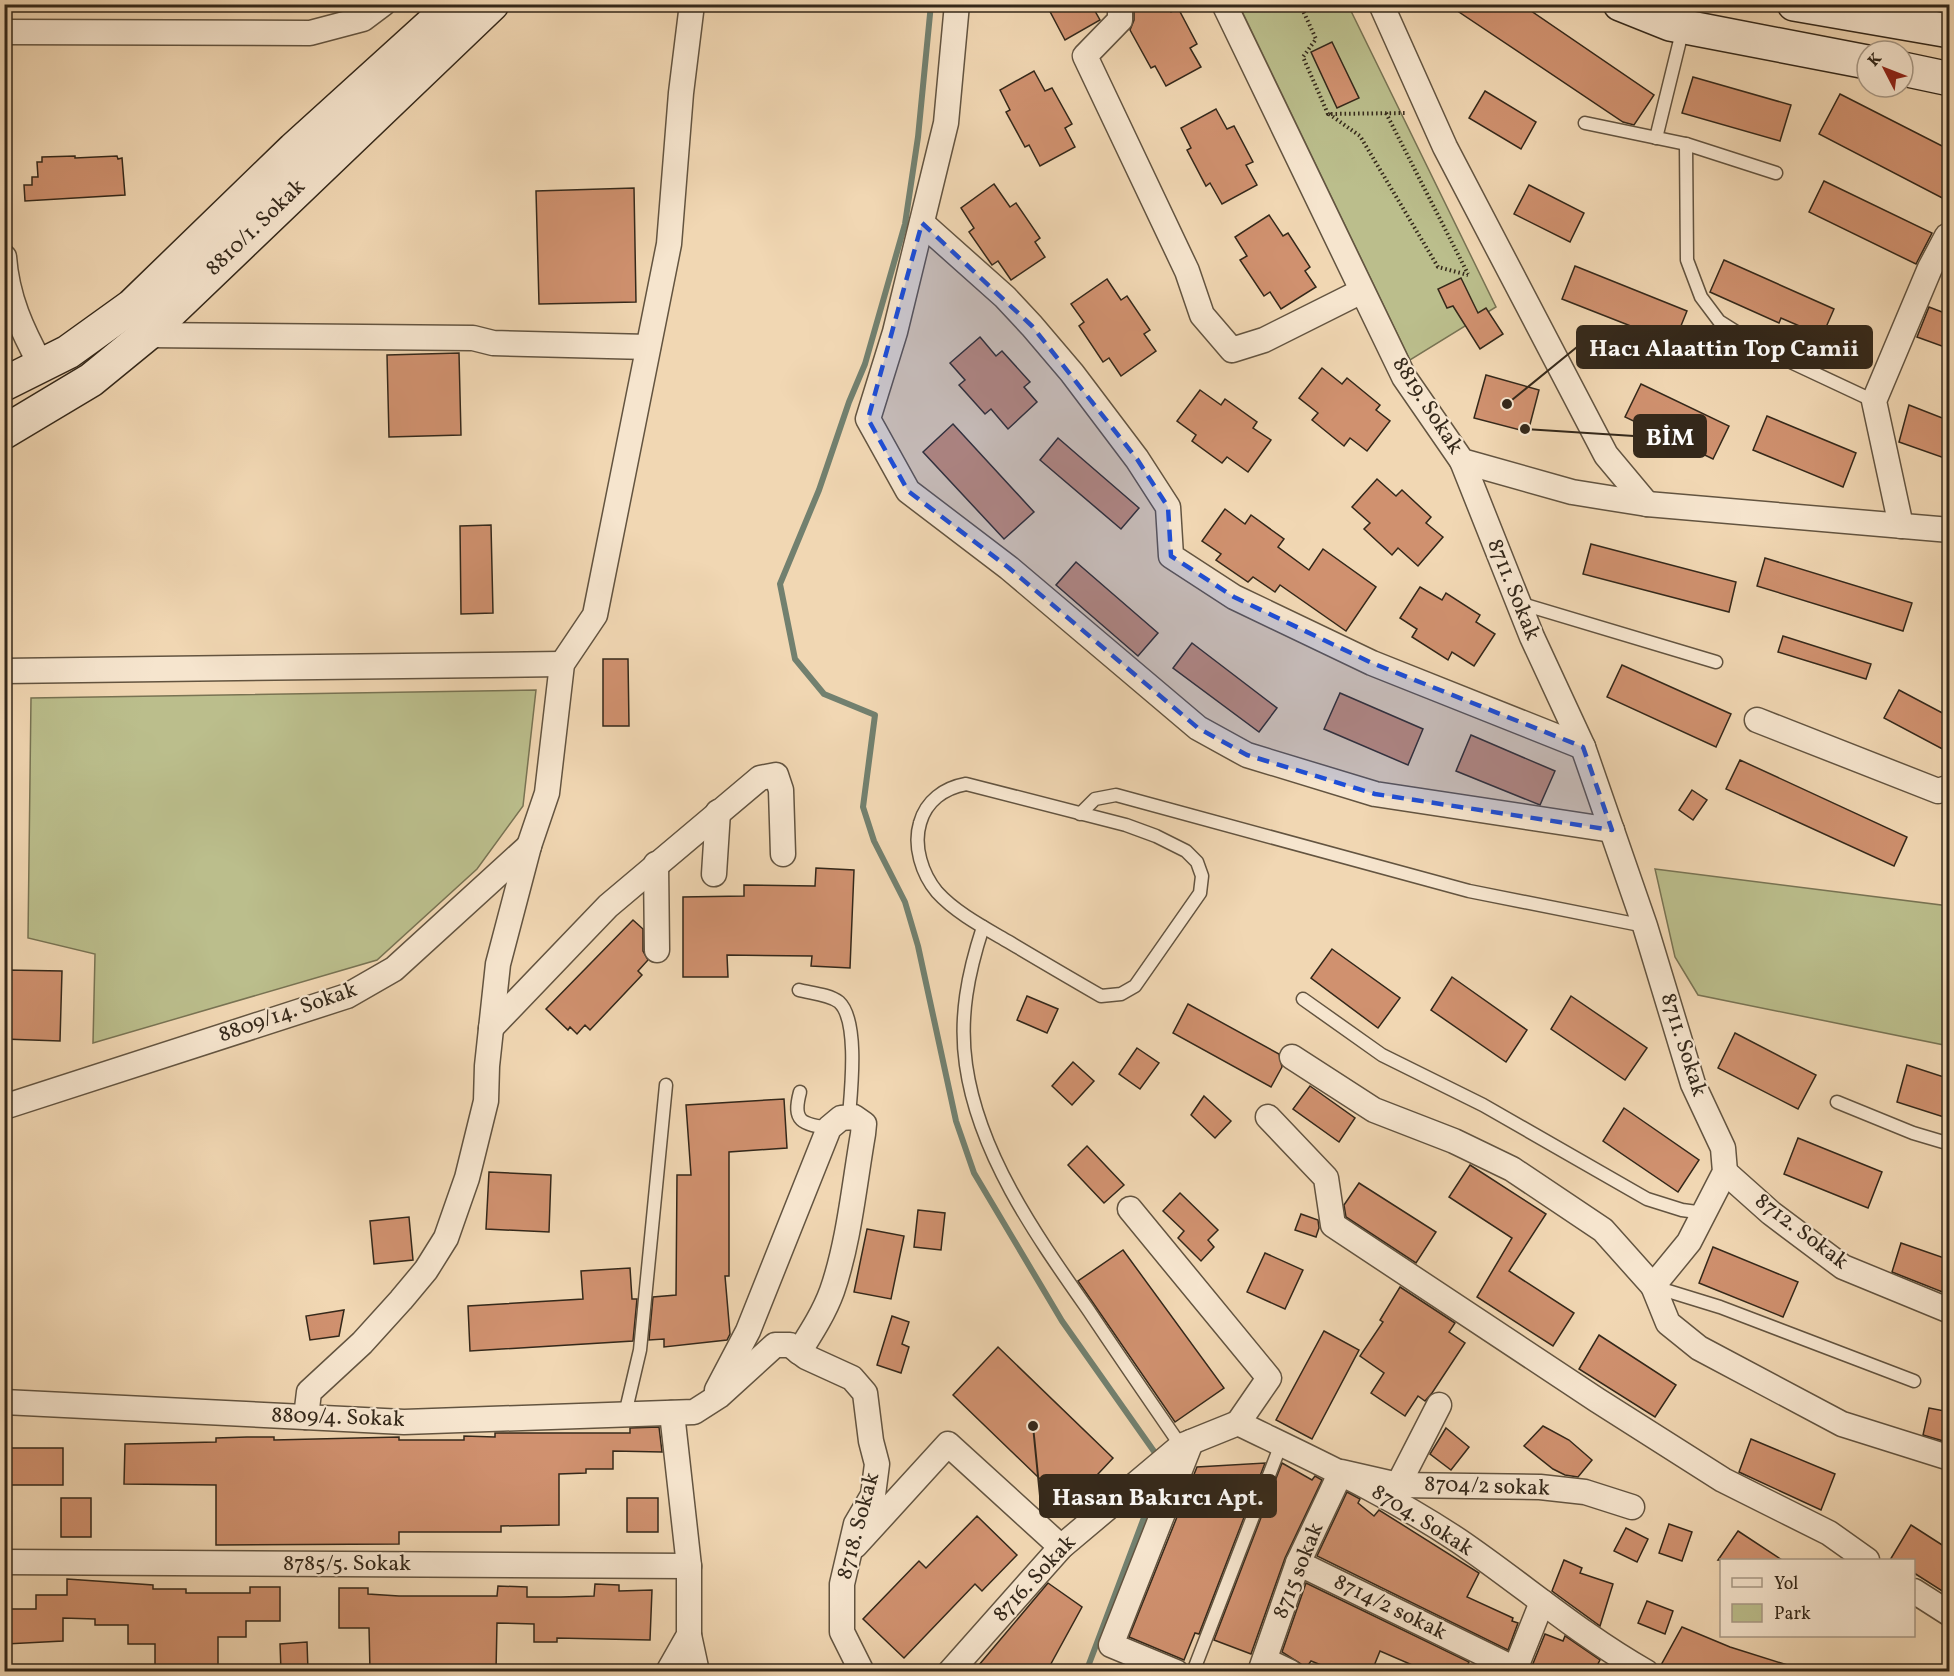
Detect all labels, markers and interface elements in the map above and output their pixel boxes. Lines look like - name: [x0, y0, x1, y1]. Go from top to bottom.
- north arrow: [1855, 39, 1915, 99]
- text: K: [1863, 48, 1888, 72]
- street label: 8810/1. Sokak: [199, 172, 313, 284]
- callout: Hacı Alaattin Top Camii: [1577, 326, 1872, 368]
- text: Hacı Alaattin Top Camii: [1589, 333, 1859, 367]
- street label: 8819. Sokak: [1384, 351, 1470, 461]
- callout: BİM: [1634, 415, 1706, 457]
- text: BİM: [1646, 422, 1694, 456]
- street label: 8711. Sokak: [1479, 535, 1547, 645]
- street label: 8809/14. Sokak: [215, 975, 361, 1051]
- street label: 8711. Sokak: [1652, 989, 1714, 1101]
- street label: 8712. Sokak: [1748, 1186, 1854, 1278]
- street label: 8809/4. Sokak: [271, 1400, 405, 1436]
- street label: 8718. Sokak: [830, 1469, 888, 1583]
- street label: 8704/2 sokak: [1424, 1469, 1550, 1505]
- callout: Hasan Bakırcı Apt.: [1040, 1475, 1276, 1517]
- street label: 8704. Sokak: [1365, 1477, 1479, 1565]
- text: Hasan Bakırcı Apt.: [1052, 1482, 1264, 1516]
- street label: 8715 sokak: [1266, 1518, 1332, 1624]
- street label: 8716. Sokak: [986, 1528, 1084, 1630]
- street label: 8785/5. Sokak: [283, 1549, 411, 1580]
- legend: [1720, 1559, 1915, 1637]
- street label: 8714/2 sokak: [1328, 1567, 1452, 1649]
- text: Yol: [1774, 1572, 1799, 1597]
- text: Park: [1774, 1602, 1811, 1627]

